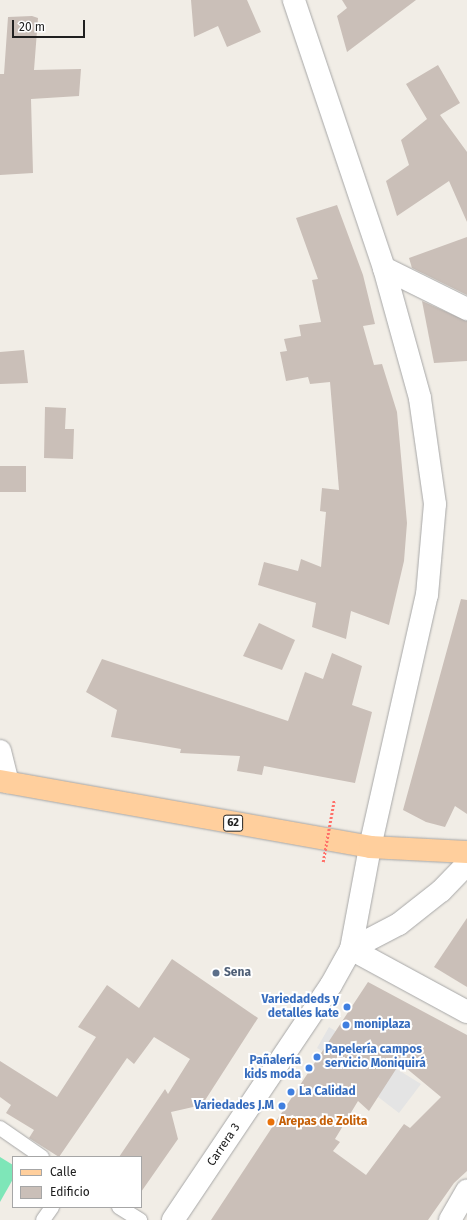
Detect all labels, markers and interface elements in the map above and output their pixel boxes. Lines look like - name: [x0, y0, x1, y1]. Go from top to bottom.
- scale bar: [14, 12, 87, 38]
- text: 20 m: [19, 20, 45, 34]
- road number: 62: [223, 814, 243, 832]
- place label: Sena: [224, 966, 251, 980]
- marker: Sena: [211, 968, 221, 978]
- place label: Variedadeds y detalles kate: [262, 993, 339, 1021]
- marker: Variedadeds y detalles kate: [342, 1002, 352, 1012]
- place label: moniplaza: [354, 1018, 411, 1032]
- marker: moniplaza: [341, 1020, 351, 1030]
- place label: Papelería campos servicio Moniquirá: [325, 1043, 426, 1071]
- marker: Papelería campos servicio Moniquirá: [312, 1052, 322, 1062]
- place label: Pañalería kids moda: [244, 1054, 301, 1082]
- marker: Pañalería kids moda: [304, 1063, 314, 1073]
- place label: La Calidad: [299, 1085, 356, 1099]
- marker: La Calidad: [286, 1087, 296, 1097]
- place label: Variedades J.M: [194, 1099, 274, 1113]
- marker: Variedades J.M: [277, 1101, 287, 1111]
- place label: Arepas de Zolita: [279, 1115, 367, 1129]
- marker: Arepas de Zolita: [266, 1117, 276, 1127]
- street label: Carrera 3: [204, 1121, 244, 1169]
- legend: [12, 1156, 142, 1208]
- text: Calle: [50, 1165, 77, 1179]
- text: Edificio: [50, 1185, 90, 1199]

